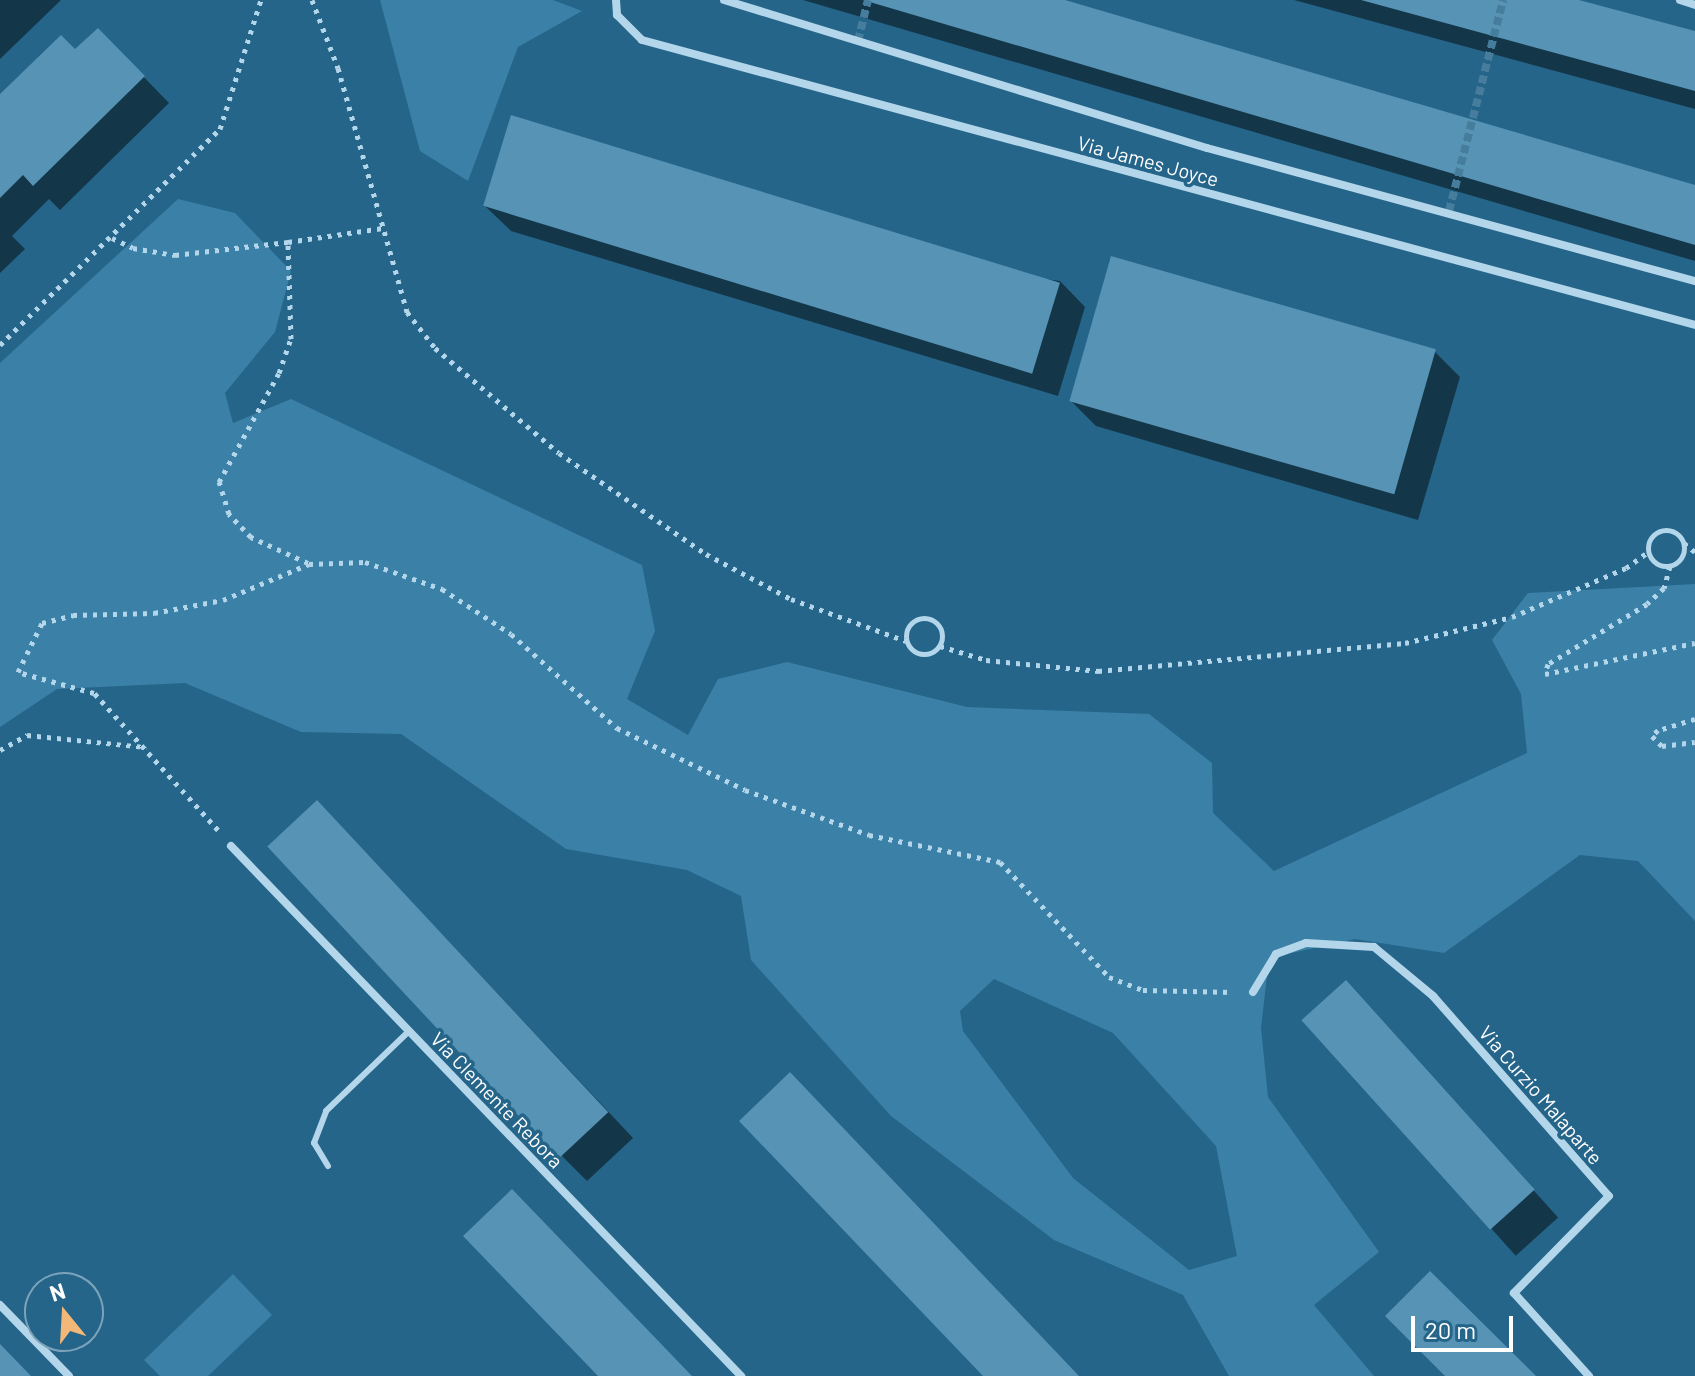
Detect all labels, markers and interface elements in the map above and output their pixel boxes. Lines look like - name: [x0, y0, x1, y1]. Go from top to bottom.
- street label: Via James Joyce: [1075, 131, 1221, 191]
- street label: Via Curzio Malaparte: [1474, 1021, 1608, 1169]
- street label: Via Clemente Rebora: [426, 1027, 568, 1173]
- north arrow: [24, 1272, 104, 1352]
- text: N: [46, 1276, 68, 1306]
- scale bar: [1415, 1300, 1517, 1350]
- text: 20 m: [1425, 1315, 1476, 1344]

